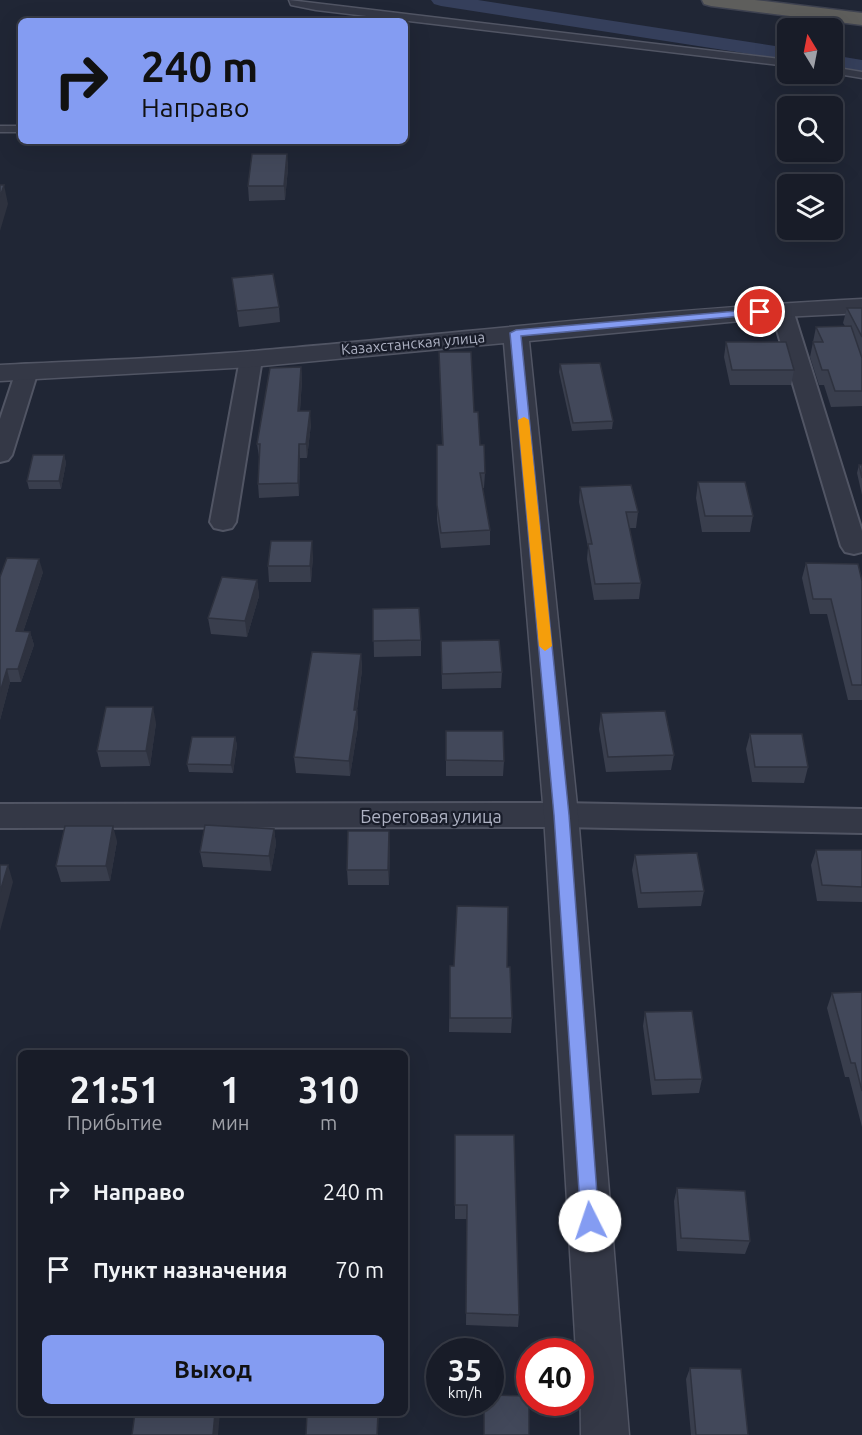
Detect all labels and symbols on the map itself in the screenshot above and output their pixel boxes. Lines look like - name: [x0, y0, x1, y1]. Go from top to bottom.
- north arrow: [777, 18, 843, 84]
- pin: [734, 286, 785, 337]
- street label: Казахстанская улица: [340, 328, 486, 358]
- street label: Береговая улица: [360, 806, 502, 826]
- position arrow: [558, 1189, 622, 1253]
- speed limit sign: 40: [516, 1338, 594, 1416]

